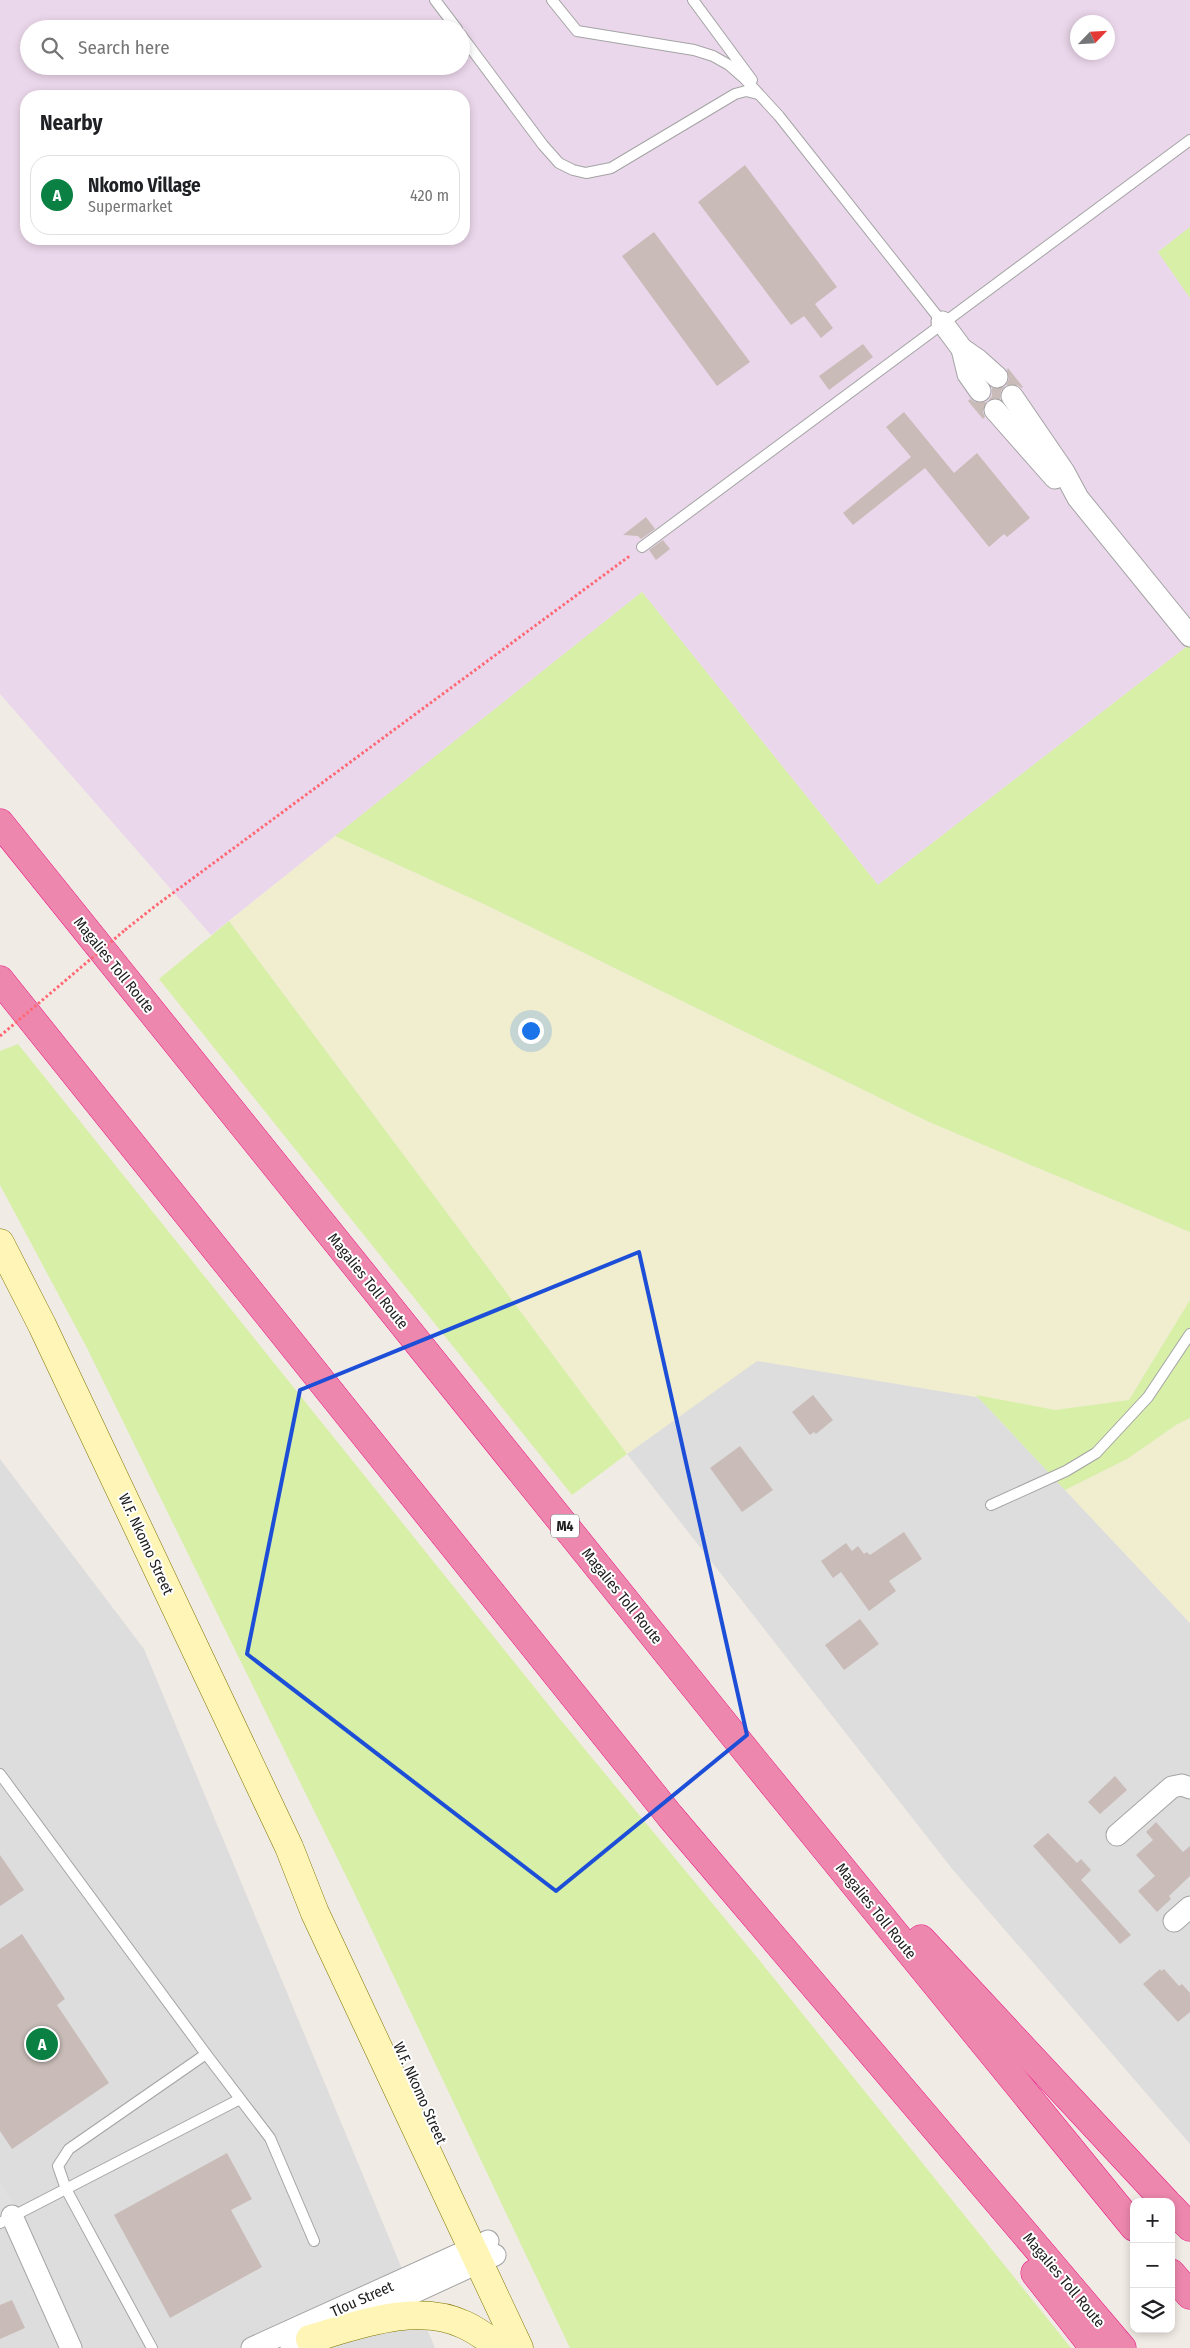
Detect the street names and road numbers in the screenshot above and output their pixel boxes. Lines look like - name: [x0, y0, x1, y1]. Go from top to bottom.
- street label: Magalies Toll Route: [70, 913, 158, 1017]
- street label: Magalies Toll Route: [324, 1229, 412, 1333]
- street label: W.F. Nkomo Street: [115, 1490, 177, 1598]
- road number: M4: [551, 1514, 579, 1538]
- street label: Magalies Toll Route: [578, 1544, 666, 1648]
- street label: Magalies Toll Route: [832, 1859, 920, 1963]
- street label: W.F. Nkomo Street: [389, 2039, 451, 2147]
- street label: Magalies Toll Route: [1019, 2229, 1109, 2331]
- street label: Tlou Street: [328, 2277, 396, 2321]

